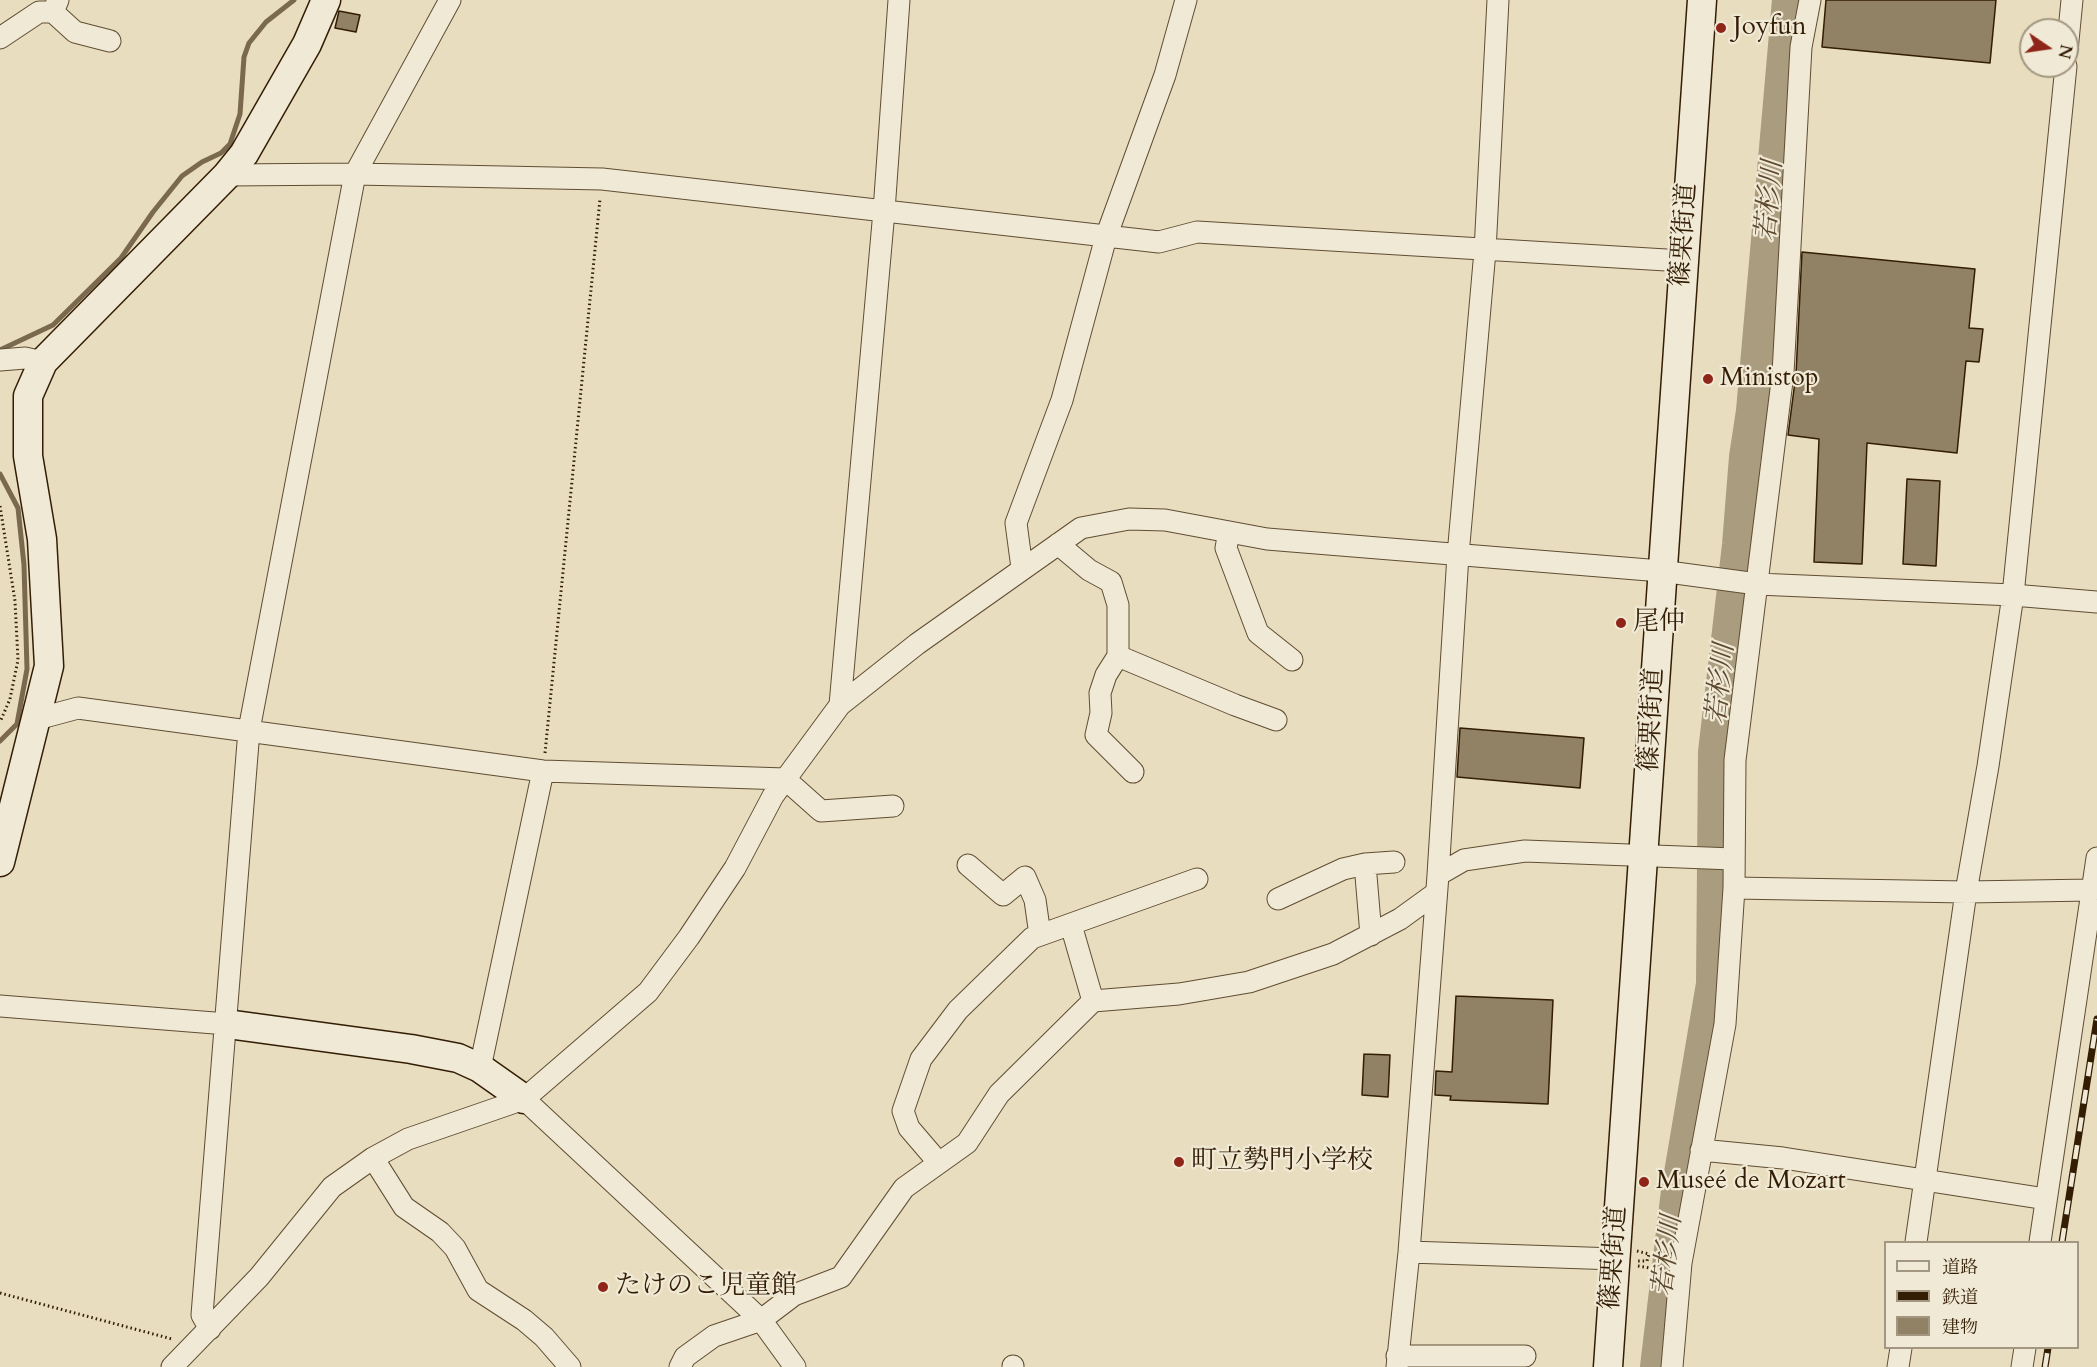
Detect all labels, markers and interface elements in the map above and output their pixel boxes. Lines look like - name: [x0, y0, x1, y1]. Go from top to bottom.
- place label: Joyfun: [1733, 12, 1807, 44]
- north arrow: [2019, 18, 2079, 78]
- marker: Joyfun: [1714, 21, 1728, 35]
- text: N: [2052, 42, 2077, 61]
- water label: 若杉川: [1751, 159, 1791, 243]
- street label: 篠栗街道: [1666, 182, 1704, 288]
- place label: Ministop: [1720, 363, 1819, 395]
- marker: Ministop: [1701, 372, 1715, 386]
- place label: 尾仲: [1633, 607, 1685, 639]
- marker: 尾仲: [1614, 616, 1628, 630]
- water label: 若杉川: [1702, 642, 1742, 726]
- street label: 篠栗街道: [1635, 667, 1671, 773]
- place label: 町立勢門小学校: [1191, 1146, 1373, 1178]
- marker: 町立勢門小学校: [1172, 1155, 1186, 1169]
- place label: Museé de Mozart: [1656, 1166, 1846, 1198]
- marker: Museé de Mozart: [1637, 1175, 1651, 1189]
- street label: 篠栗街道: [1596, 1205, 1634, 1311]
- water label: 若杉川: [1648, 1214, 1690, 1298]
- legend: [1884, 1241, 2079, 1349]
- text: 道路: [1942, 1255, 1978, 1280]
- place label: たけのこ児童館: [615, 1271, 797, 1303]
- marker: たけのこ児童館: [596, 1280, 610, 1294]
- text: 鉄道: [1942, 1285, 1978, 1310]
- text: 建物: [1942, 1315, 1978, 1340]

